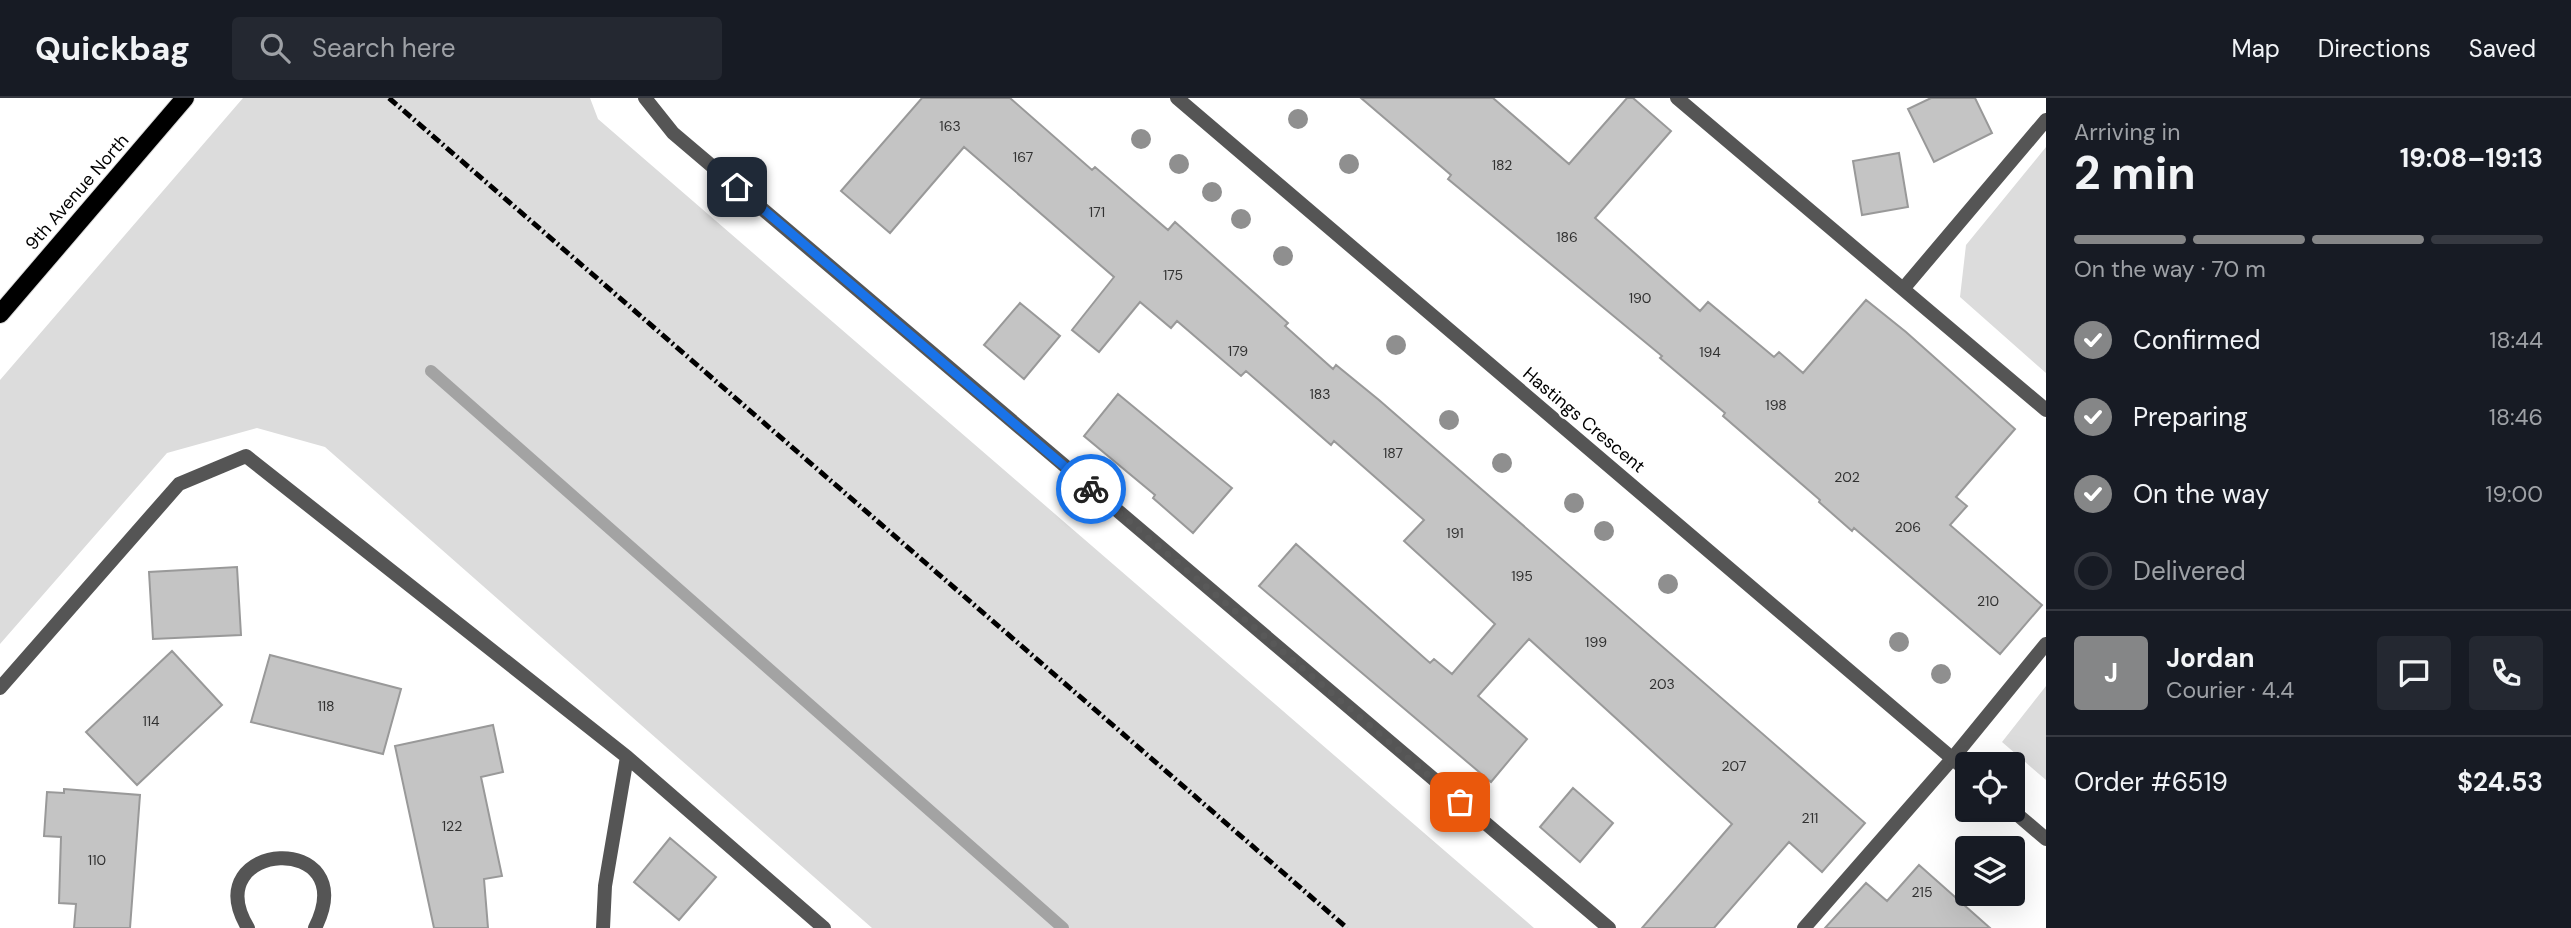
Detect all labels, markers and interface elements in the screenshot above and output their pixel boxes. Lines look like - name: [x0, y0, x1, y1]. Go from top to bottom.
- search box: [232, 17, 722, 80]
- text: Quickbag: [35, 27, 190, 70]
- icon: search: [256, 29, 294, 67]
- text: Search here: [312, 31, 455, 65]
- text: Map: [2232, 33, 2280, 64]
- text: Directions: [2318, 33, 2431, 64]
- text: Saved: [2469, 33, 2536, 64]
- house number: 163: [939, 117, 961, 135]
- text: Arriving in: [2074, 117, 2180, 147]
- street label: 9th Avenue North: [20, 129, 134, 255]
- text: 19:08–19:13: [2400, 141, 2543, 175]
- text: 2 min: [2074, 143, 2196, 203]
- house number: 167: [1013, 148, 1033, 166]
- house number: 182: [1492, 156, 1512, 174]
- pin: [707, 157, 767, 217]
- icon: home: [718, 168, 756, 206]
- house number: 171: [1089, 203, 1105, 221]
- house number: 186: [1556, 228, 1578, 246]
- text: On the way · 70 m: [2074, 254, 2266, 284]
- house number: 175: [1163, 266, 1183, 284]
- house number: 190: [1629, 289, 1651, 307]
- icon: check: [2074, 321, 2112, 359]
- text: Confirmed: [2133, 323, 2260, 357]
- text: 18:44: [2489, 325, 2543, 355]
- house number: 179: [1228, 342, 1248, 360]
- house number: 194: [1699, 343, 1721, 361]
- street label: Hastings Crescent: [1518, 362, 1650, 478]
- house number: 183: [1309, 385, 1331, 403]
- house number: 198: [1765, 396, 1787, 414]
- icon: check: [2074, 398, 2112, 436]
- text: Preparing: [2133, 400, 2248, 434]
- text: 18:46: [2489, 402, 2543, 432]
- house number: 187: [1383, 444, 1403, 462]
- courier: [1056, 454, 1126, 524]
- house number: 202: [1834, 468, 1860, 486]
- icon: bike: [1072, 470, 1110, 508]
- icon: check: [2074, 475, 2112, 513]
- text: On the way: [2133, 477, 2269, 511]
- text: 19:00: [2485, 479, 2543, 509]
- house number: 206: [1895, 518, 1921, 536]
- house number: 191: [1446, 524, 1464, 542]
- text: Delivered: [2133, 554, 2246, 588]
- house number: 195: [1511, 567, 1533, 585]
- house number: 210: [1977, 592, 1999, 610]
- house number: 199: [1585, 633, 1607, 651]
- button: chat: [2377, 636, 2451, 710]
- button: phone: [2469, 636, 2543, 710]
- text: Jordan: [2166, 641, 2255, 675]
- text: J: [2104, 656, 2118, 690]
- house number: 203: [1649, 675, 1675, 693]
- text: Courier · 4.4: [2166, 675, 2294, 705]
- house number: 118: [317, 697, 335, 715]
- house number: 114: [142, 712, 160, 730]
- map controls: [1955, 752, 2025, 906]
- button: locate: [1955, 752, 2025, 822]
- house number: 207: [1722, 757, 1746, 775]
- text: Order #6519: [2074, 765, 2228, 799]
- text: $24.53: [2457, 765, 2543, 799]
- pin: [1430, 772, 1490, 832]
- icon: bag: [1441, 783, 1479, 821]
- house number: 211: [1802, 809, 1818, 827]
- house number: 122: [442, 817, 462, 835]
- button: layers: [1955, 836, 2025, 906]
- house number: 110: [88, 851, 106, 869]
- house number: 215: [1912, 883, 1932, 901]

